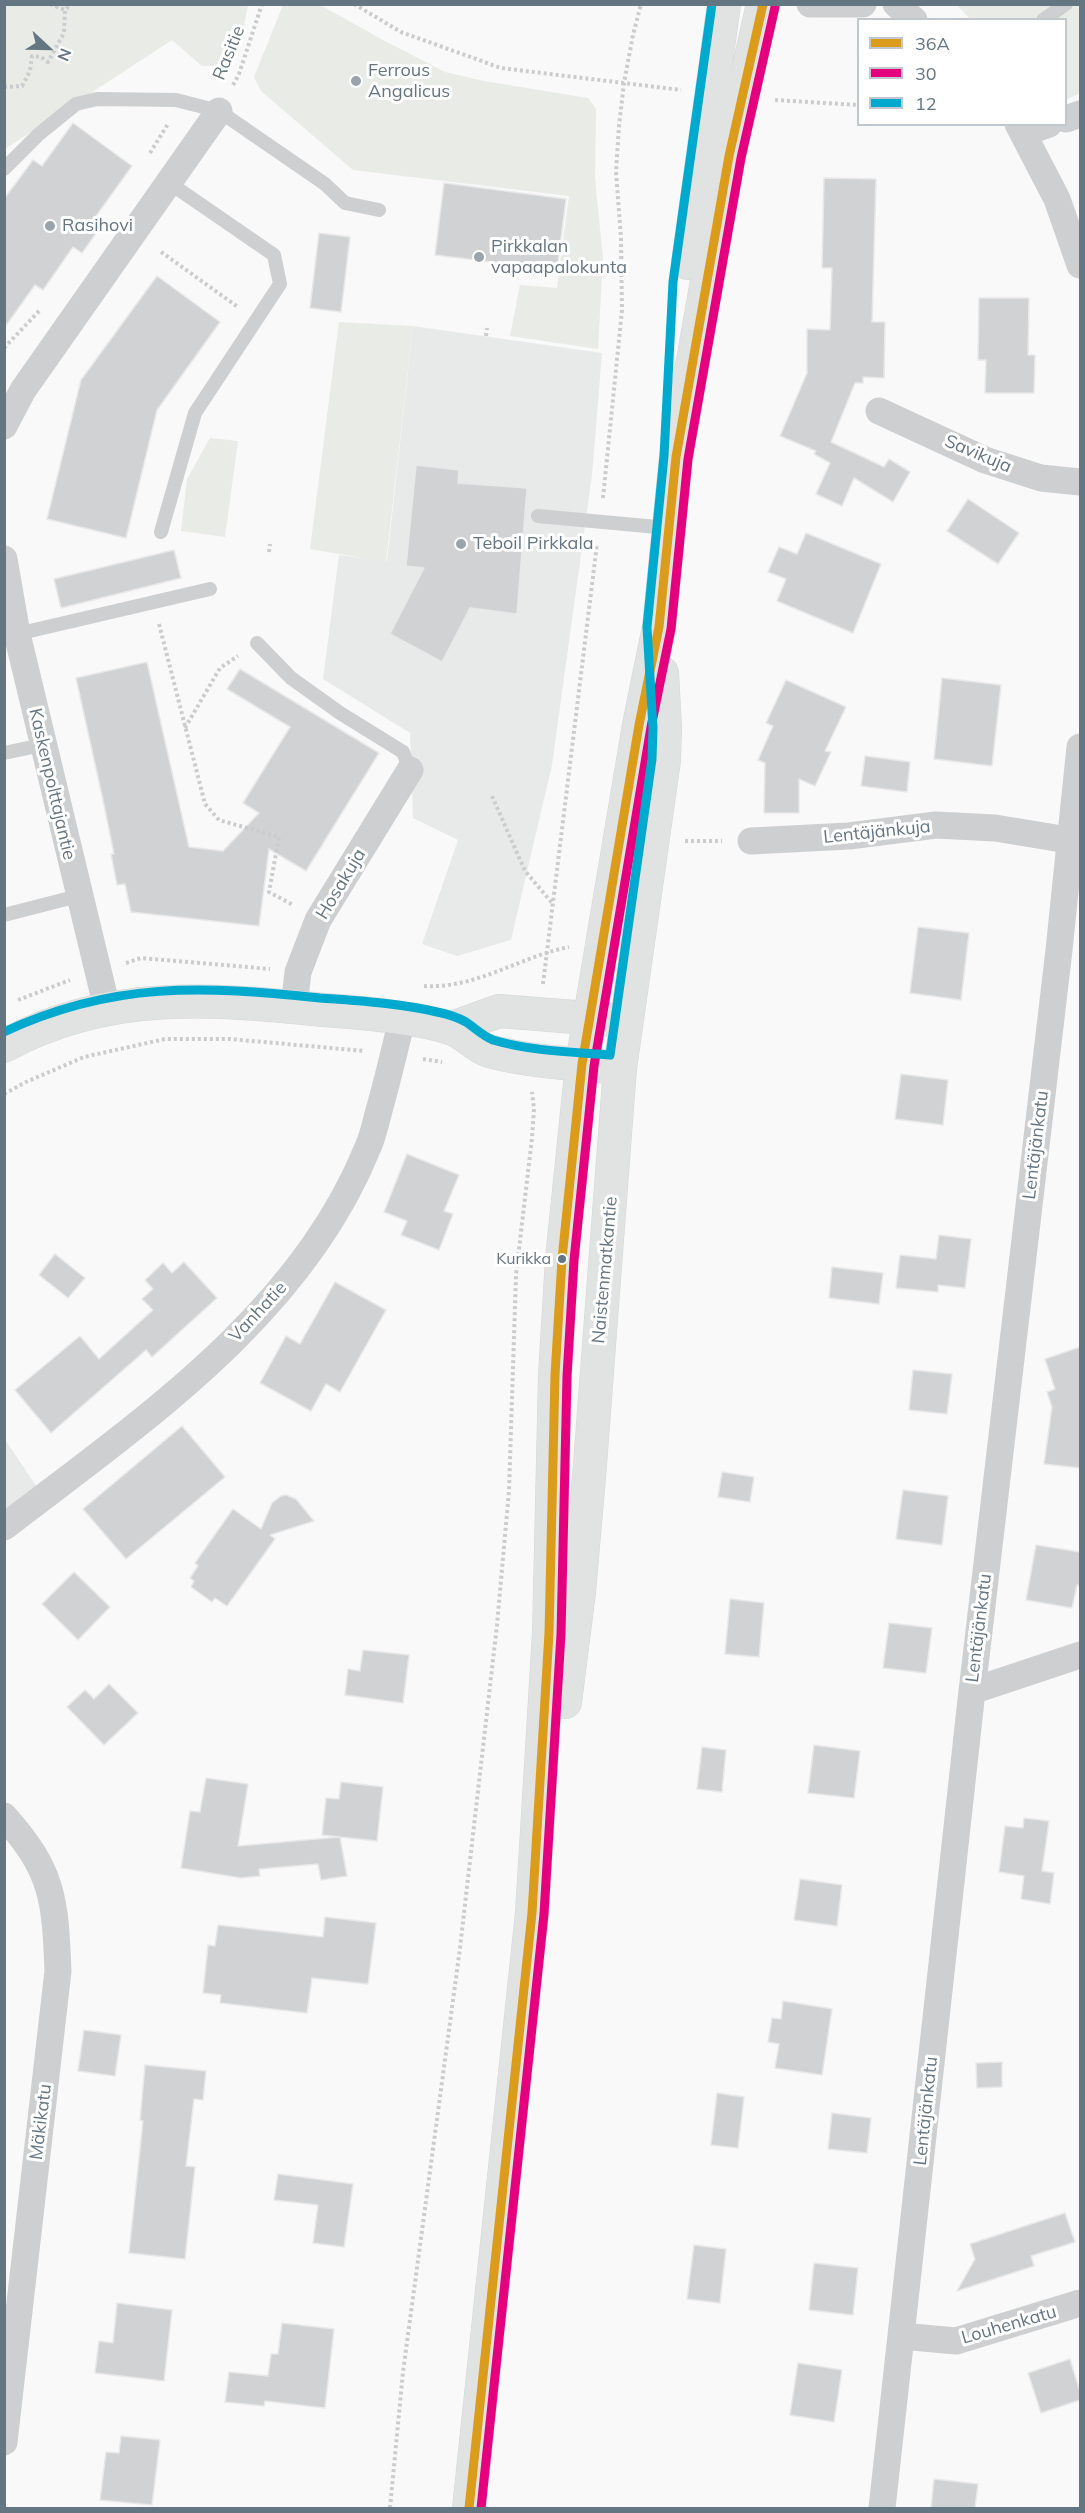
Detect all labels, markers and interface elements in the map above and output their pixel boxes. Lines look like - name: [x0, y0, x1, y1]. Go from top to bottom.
- north arrow: [18, 18, 78, 78]
- legend: [857, 18, 1067, 126]
- street label: Rasitie: [208, 23, 250, 83]
- text: 36A: [915, 32, 950, 55]
- text: N: [53, 45, 76, 64]
- place label: Ferrous Angalicus: [368, 60, 450, 103]
- text: 30: [915, 62, 937, 85]
- marker: Ferrous Angalicus: [349, 74, 363, 88]
- text: 12: [915, 92, 937, 115]
- place label: Rasihovi: [62, 215, 133, 237]
- marker: Rasihovi: [43, 219, 57, 233]
- place label: Pirkkalan vapaapalokunta: [491, 236, 627, 278]
- marker: Pirkkalan vapaapalokunta: [472, 250, 486, 264]
- street label: Savikuja: [941, 430, 1015, 478]
- place label: Teboil Pirkkala: [473, 533, 594, 555]
- marker: Teboil Pirkkala: [454, 537, 468, 551]
- street label: Kaskenpolttajantie: [24, 706, 80, 862]
- street label: Lentäjänkuja: [822, 816, 932, 848]
- street label: Hosakuja: [312, 845, 370, 923]
- street label: Lentäjänkatu: [1019, 1089, 1053, 1201]
- street label: Naistenmatkantie: [588, 1195, 622, 1345]
- place label: Kurikka: [496, 1249, 551, 1269]
- marker: Kurikka: [556, 1253, 568, 1265]
- street label: Vanhatie: [225, 1277, 291, 1347]
- street label: Lentäjänkatu: [962, 1572, 996, 1684]
- street label: Lentäjänkatu: [910, 2055, 942, 2167]
- street label: Mäkikatu: [26, 2083, 56, 2161]
- street label: Louhenkatu: [959, 2301, 1059, 2349]

